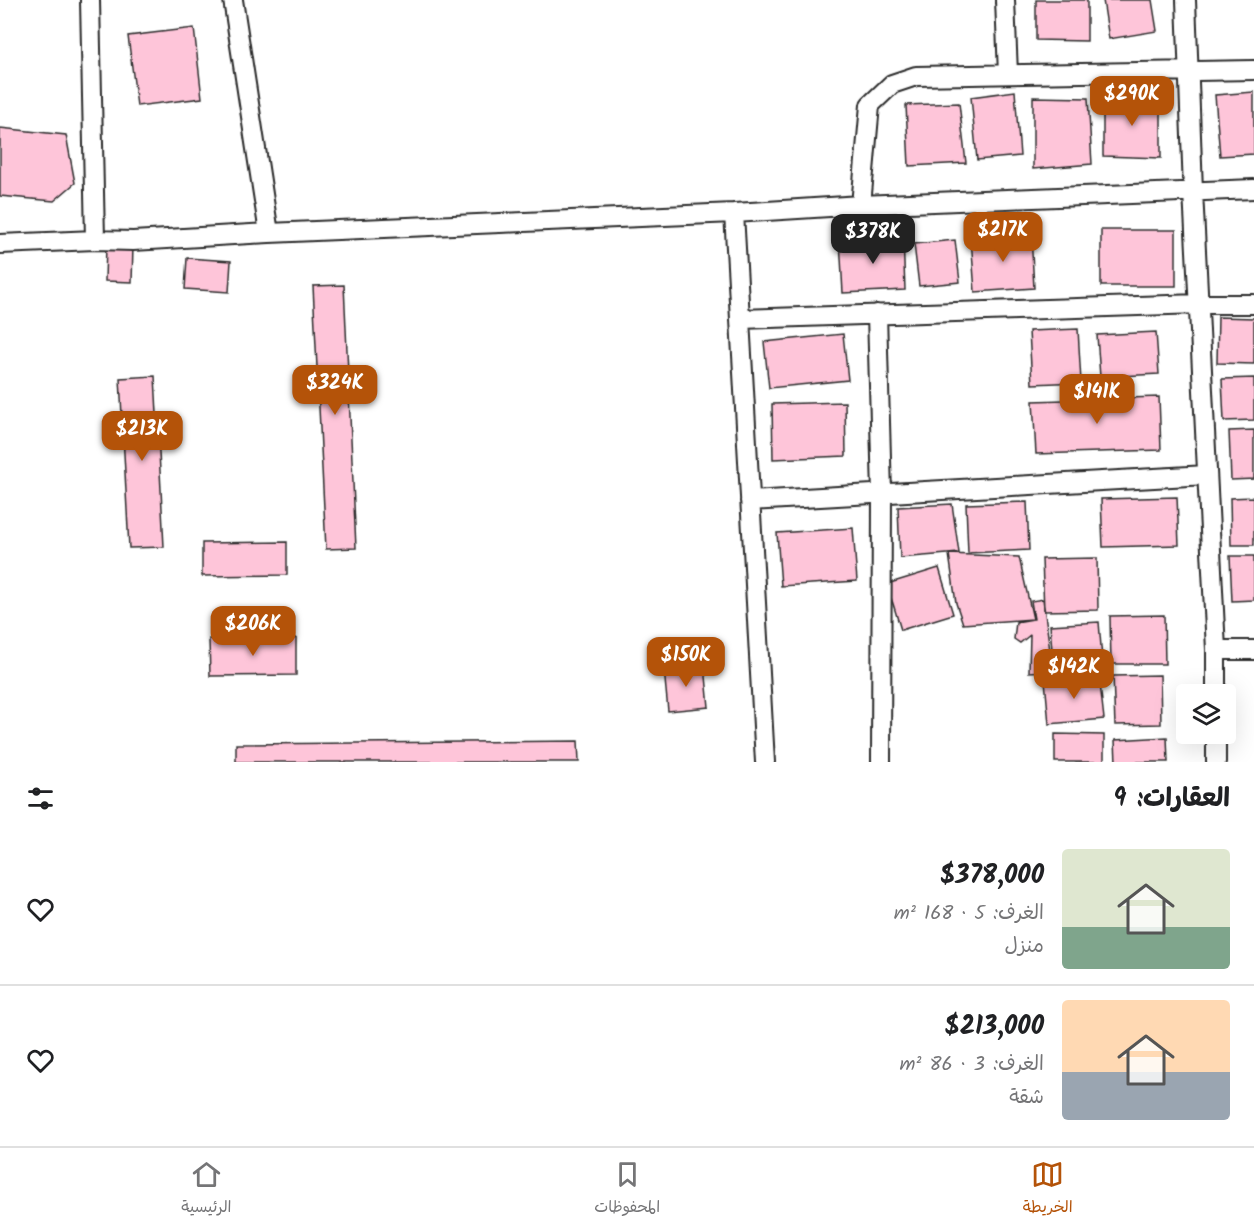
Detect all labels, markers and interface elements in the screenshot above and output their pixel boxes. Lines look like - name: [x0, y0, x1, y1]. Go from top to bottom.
- pin: $290K: [1090, 76, 1174, 127]
- text: $290K: [1104, 79, 1160, 111]
- pin: $217K: [961, 212, 1045, 263]
- pin: $378K: [831, 214, 915, 265]
- text: $217K: [977, 215, 1029, 247]
- text: $378K: [845, 217, 901, 249]
- pin: $324K: [293, 365, 377, 416]
- text: $324K: [306, 368, 364, 400]
- pin: $141K: [1055, 374, 1139, 425]
- text: $141K: [1074, 377, 1120, 409]
- pin: $213K: [100, 411, 184, 462]
- text: $213K: [116, 414, 168, 446]
- pin: $206K: [211, 606, 295, 657]
- text: $206K: [225, 609, 281, 641]
- pin: $150K: [644, 637, 728, 688]
- text: $150K: [661, 640, 711, 672]
- pin: $142K: [1032, 649, 1116, 700]
- text: $142K: [1048, 652, 1100, 684]
- map controls: [1176, 684, 1236, 744]
- button: layers: [1176, 684, 1236, 744]
- text: العقارات: 9: [1113, 778, 1230, 820]
- icon: filters: [24, 782, 57, 815]
- text: $378,000: [940, 855, 1044, 897]
- icon: home: [1110, 873, 1182, 945]
- icon: heart: [24, 893, 57, 926]
- text: الغرف: 5 · 168 m²: [894, 898, 1044, 930]
- text: منزل: [1005, 931, 1044, 963]
- text: $213,000: [945, 1006, 1044, 1048]
- icon: home: [1110, 1024, 1182, 1096]
- icon: heart: [24, 1044, 57, 1077]
- text: الغرف: 3 · 86 m²: [899, 1049, 1044, 1081]
- text: شقة: [1009, 1082, 1044, 1114]
- tab: الرئيسية: [181, 1158, 232, 1221]
- tab: المحفوظات: [594, 1158, 660, 1221]
- tab: الخريطة: [1023, 1158, 1073, 1221]

